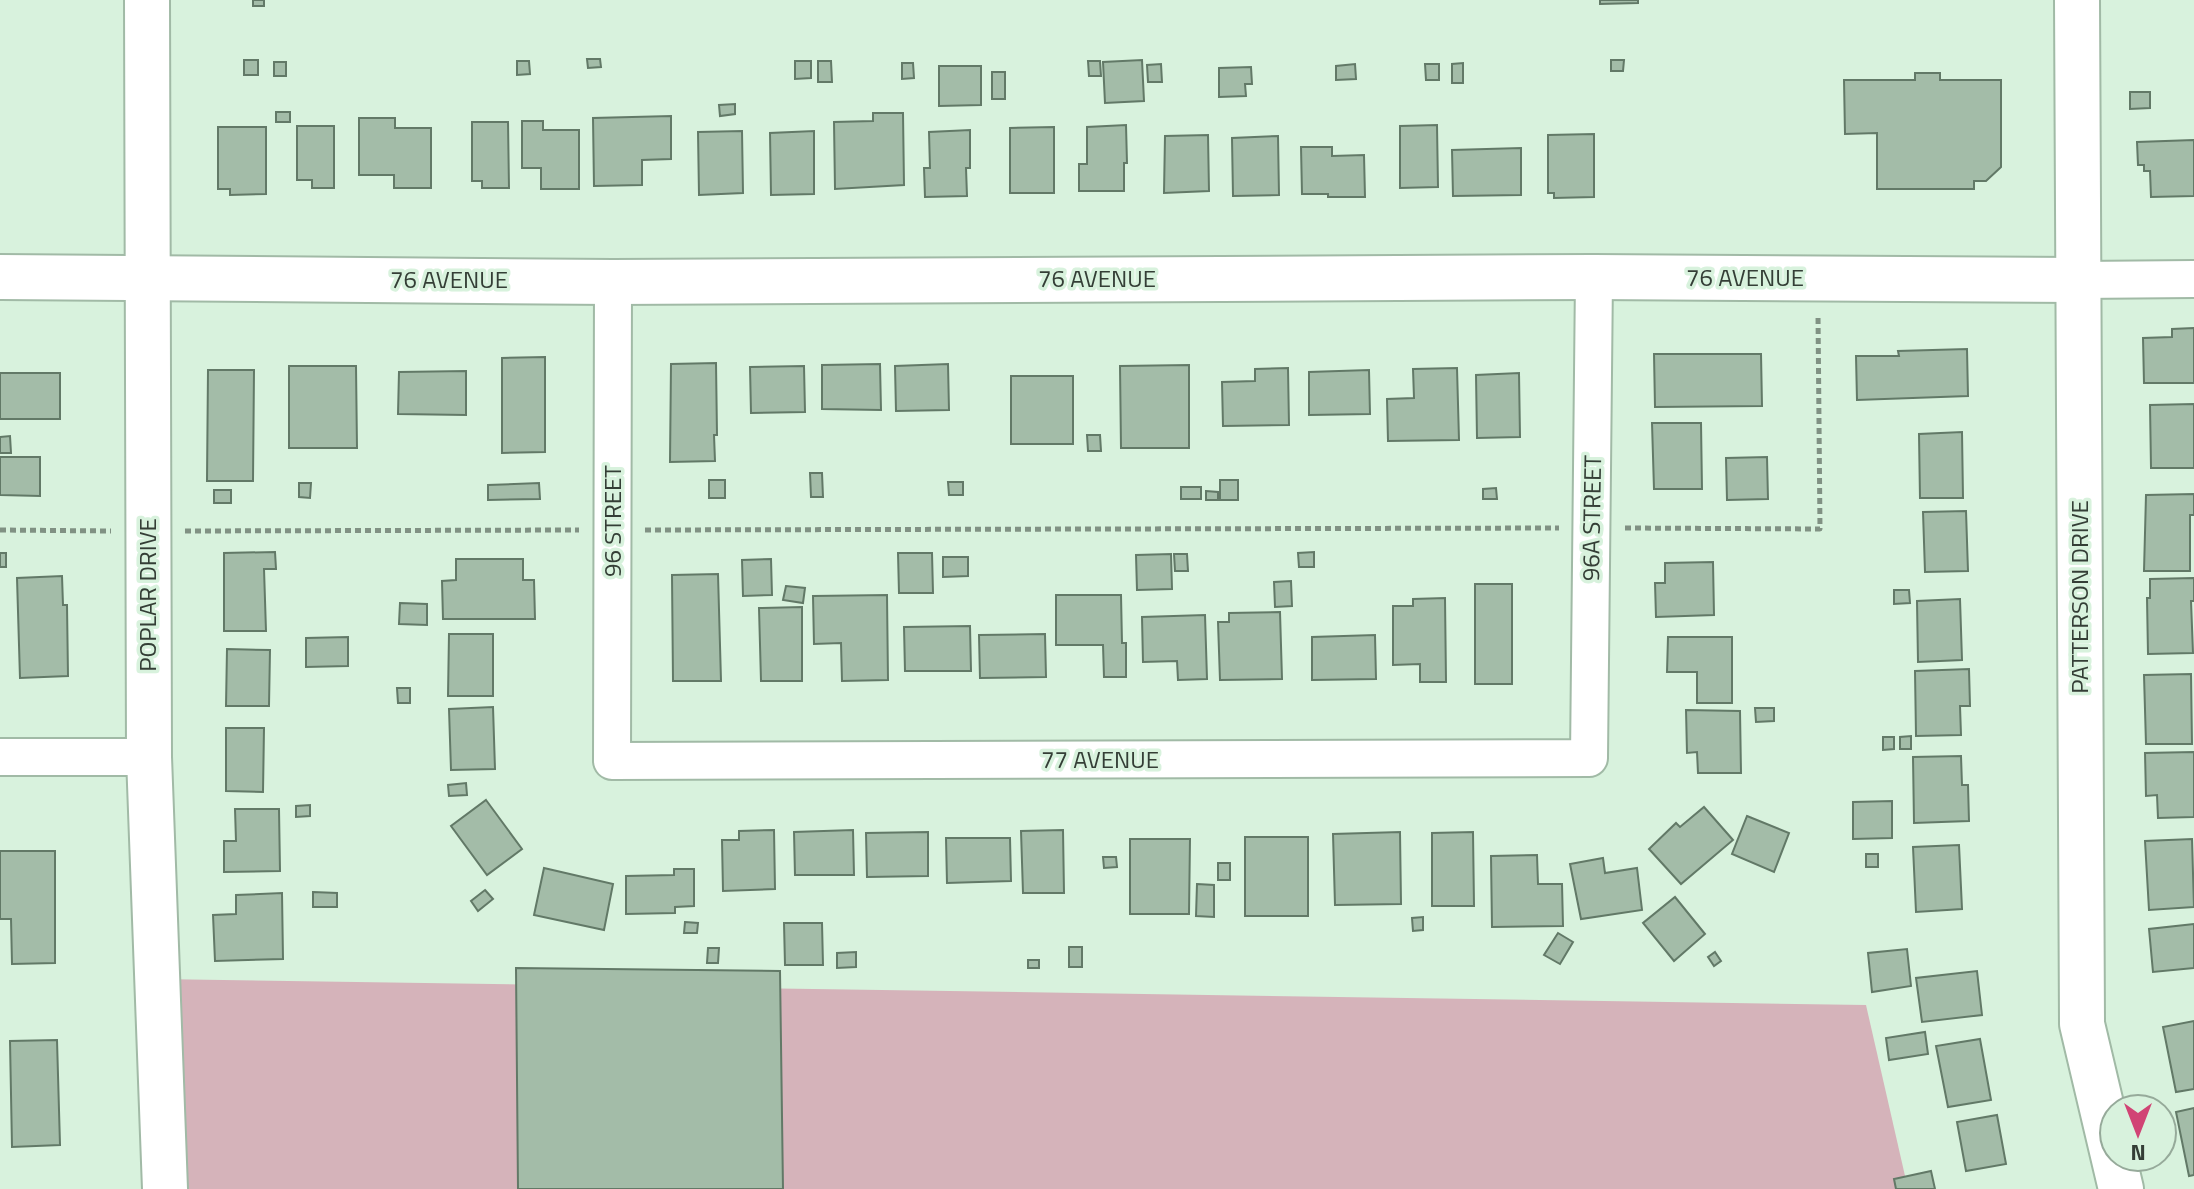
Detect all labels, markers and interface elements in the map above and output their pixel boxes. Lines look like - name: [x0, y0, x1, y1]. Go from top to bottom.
- street label: 76 AVENUE: [1686, 259, 1804, 295]
- street label: 76 AVENUE: [1038, 260, 1156, 296]
- street label: 76 AVENUE: [390, 261, 508, 297]
- street label: 96A STREET: [1572, 454, 1610, 581]
- street label: 96 STREET: [594, 465, 630, 577]
- street label: PATTERSON DRIVE: [2061, 500, 2097, 694]
- street label: POPLAR DRIVE: [129, 518, 165, 672]
- street label: 77 AVENUE: [1041, 741, 1159, 777]
- north arrow: [2098, 1093, 2178, 1173]
- text: N: [2130, 1136, 2146, 1170]

